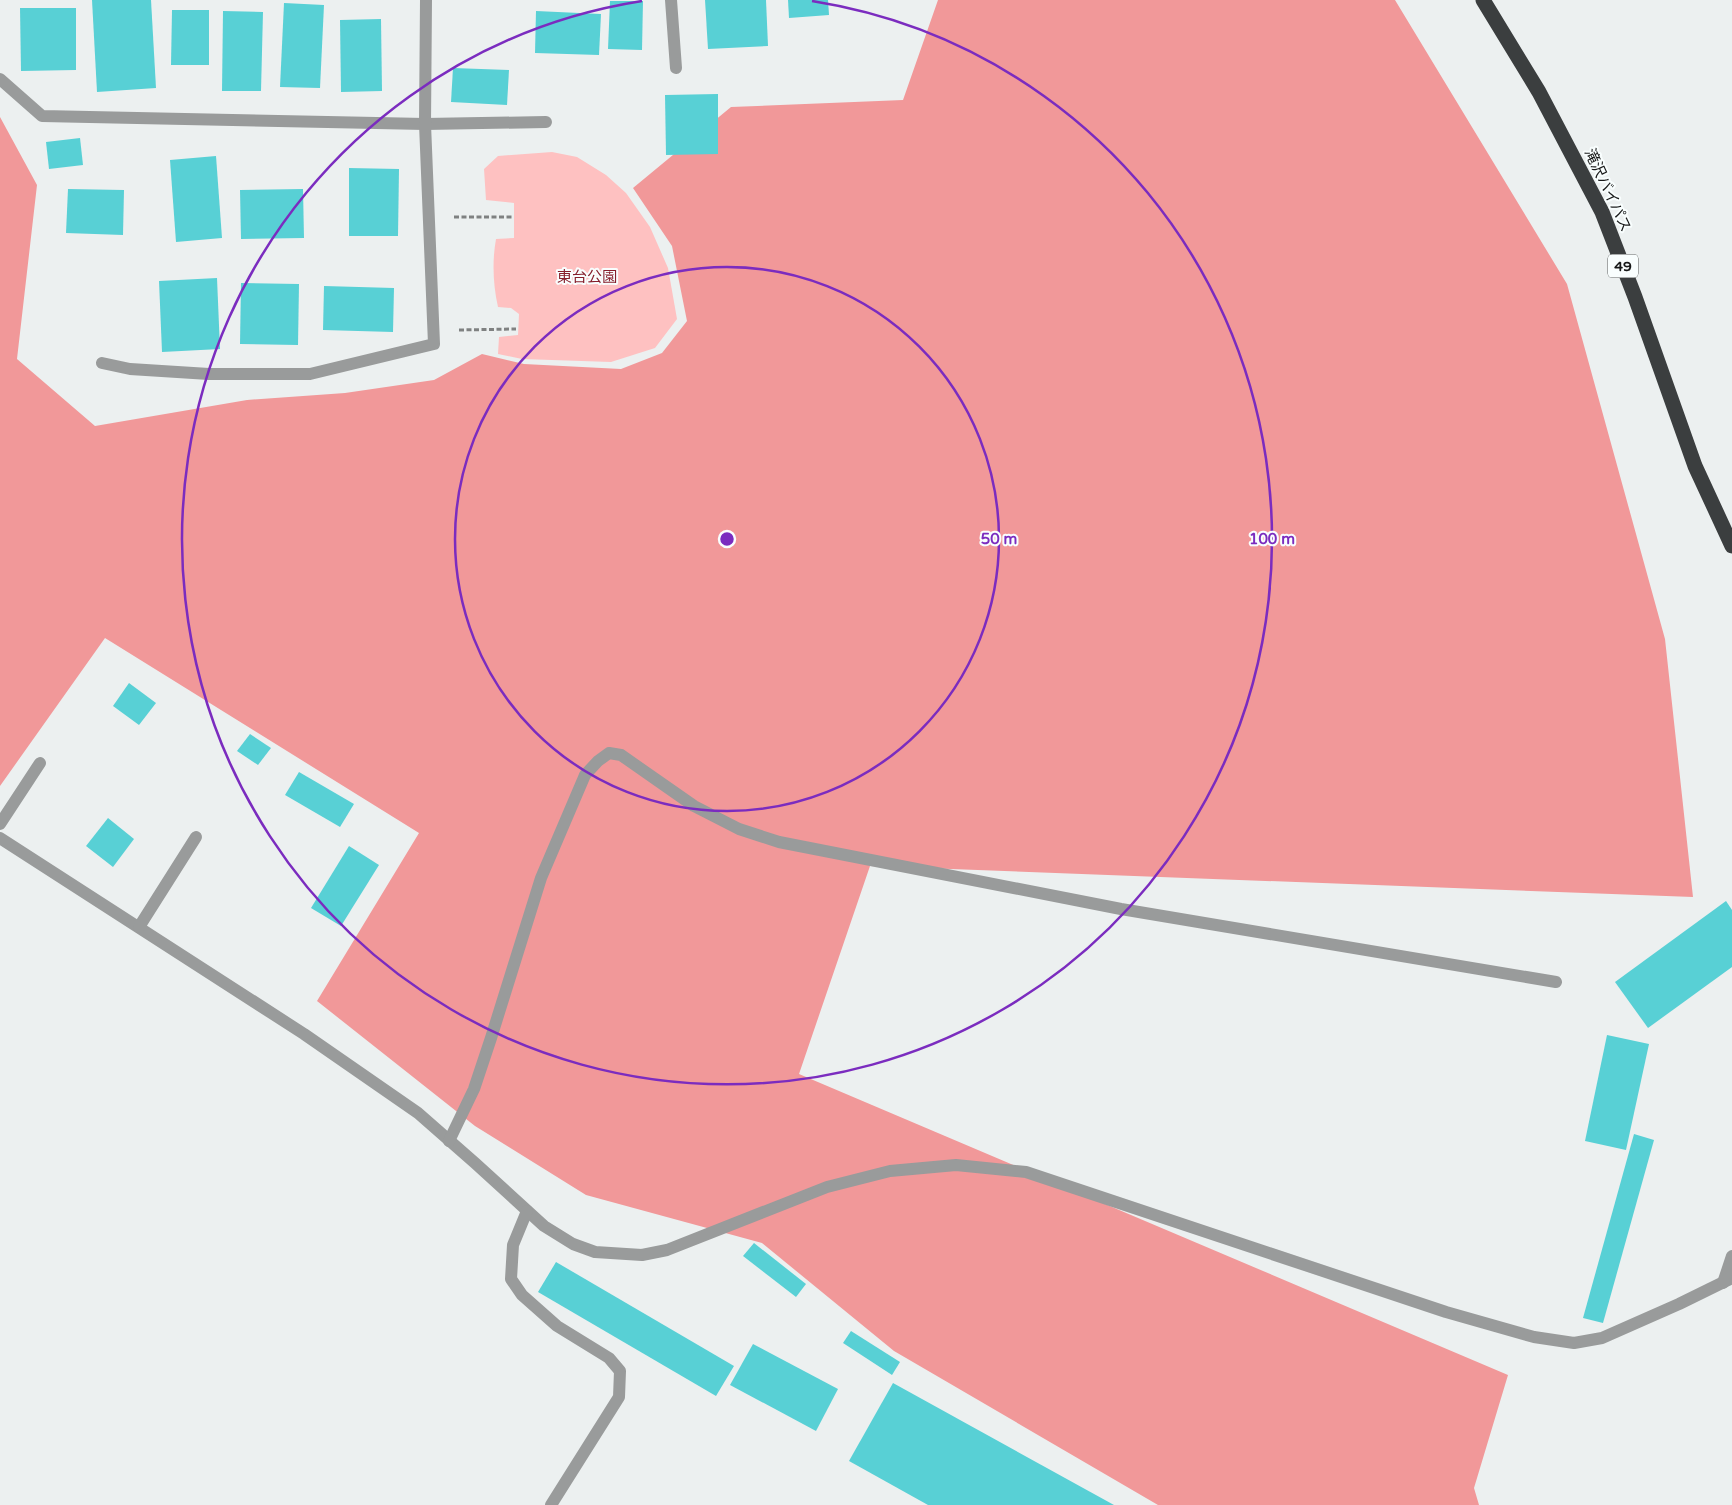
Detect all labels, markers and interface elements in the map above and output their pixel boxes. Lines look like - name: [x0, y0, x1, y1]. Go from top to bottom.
- street label: 滝沢バイパス: [1581, 146, 1635, 234]
- road number: 49: [1608, 255, 1638, 278]
- park label: 東台公園: [557, 268, 617, 286]
- centre of rings: [718, 530, 736, 548]
- text: 50 m: [981, 530, 1017, 548]
- text: 100 m: [1249, 530, 1295, 548]

